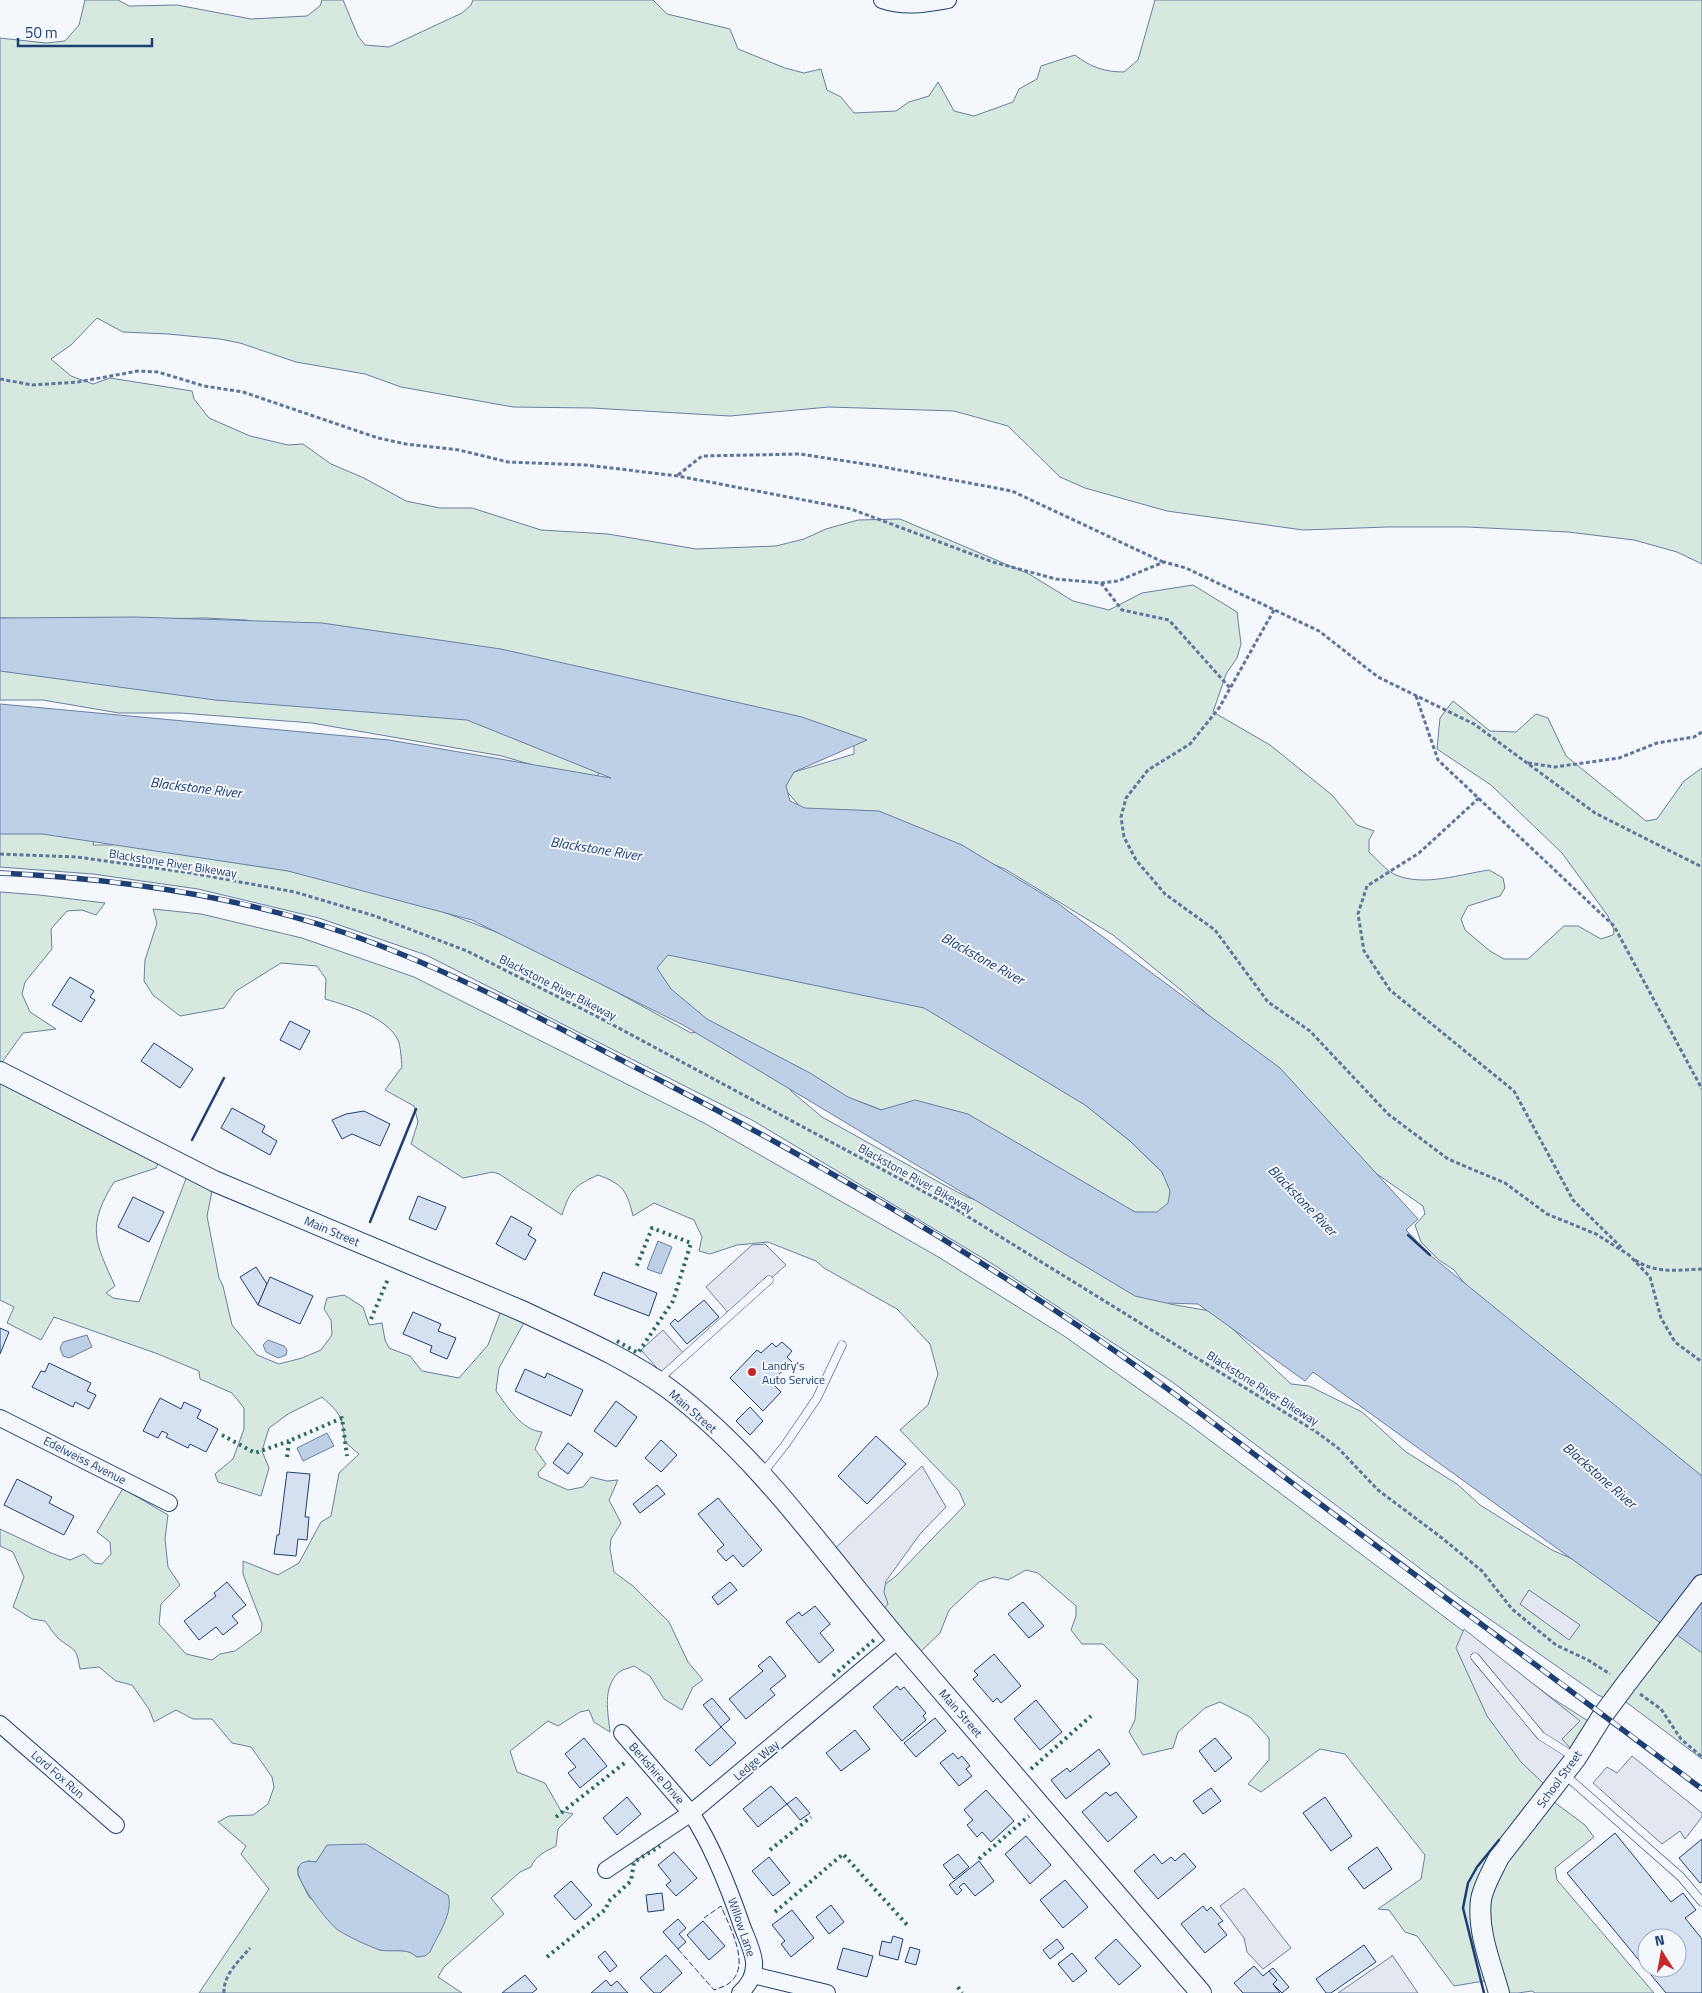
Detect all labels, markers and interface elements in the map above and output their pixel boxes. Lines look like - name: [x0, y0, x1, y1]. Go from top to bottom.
- scale bar: [18, 15, 151, 47]
- text: 50 m: [25, 21, 58, 44]
- water label: Blackstone River: [149, 771, 244, 803]
- water label: Blackstone River: [549, 830, 644, 866]
- street label: Blackstone River Bikeway: [108, 843, 239, 883]
- water label: Blackstone River: [938, 927, 1030, 990]
- street label: Blackstone River Bikeway: [496, 949, 620, 1025]
- street label: Blackstone River Bikeway: [855, 1138, 977, 1218]
- water label: Blackstone River: [1264, 1160, 1344, 1241]
- street label: Main Street: [301, 1211, 363, 1252]
- street label: Blackstone River Bikeway: [1203, 1346, 1323, 1430]
- place label: Landry's Auto Service: [762, 1356, 825, 1389]
- marker: Landry's Auto Service: [746, 1366, 758, 1378]
- street label: Main Street: [665, 1385, 722, 1438]
- street label: Edelweiss Avenue: [40, 1431, 130, 1489]
- water label: Blackstone River: [1558, 1437, 1643, 1514]
- street label: Main Street: [935, 1685, 988, 1742]
- street label: Ledge Way: [729, 1735, 783, 1785]
- street label: Berkshire Drive: [625, 1738, 689, 1808]
- street label: Lord Fox Run: [27, 1745, 89, 1803]
- street label: School Street: [1532, 1746, 1587, 1812]
- street label: Willow Lane: [723, 1895, 761, 1959]
- north arrow: [1637, 1928, 1687, 1978]
- text: N: [1653, 1929, 1666, 1951]

